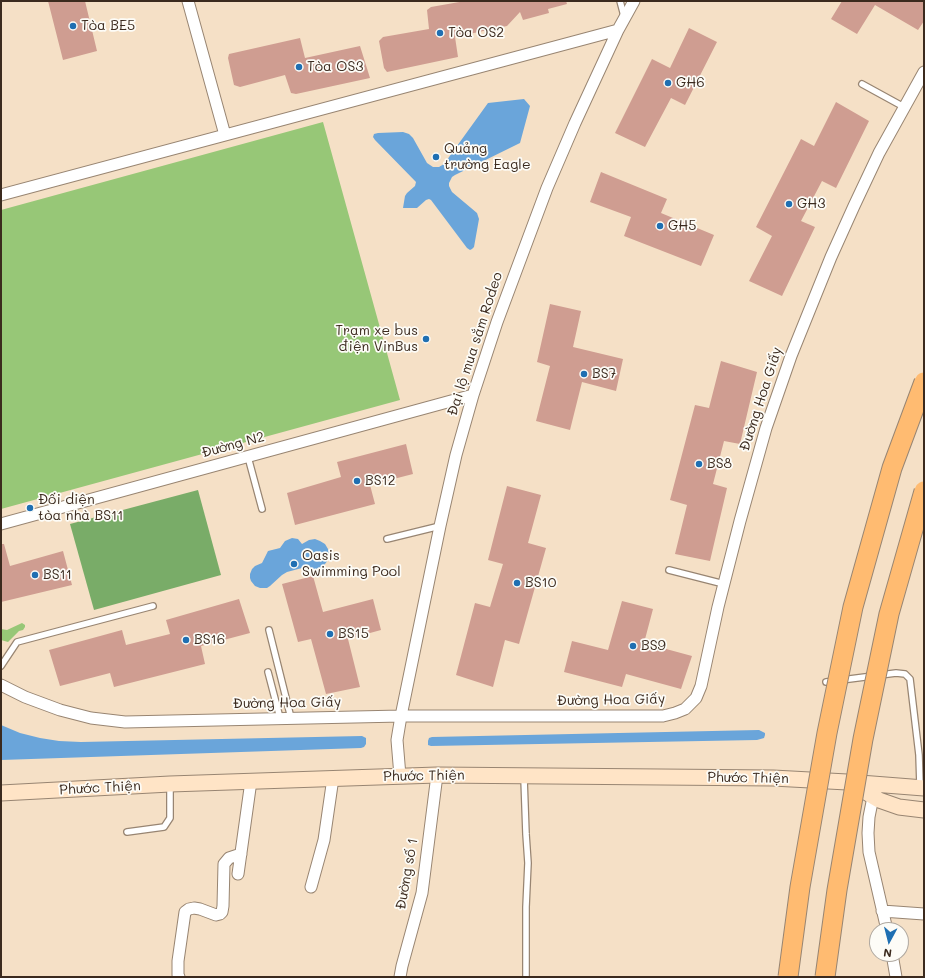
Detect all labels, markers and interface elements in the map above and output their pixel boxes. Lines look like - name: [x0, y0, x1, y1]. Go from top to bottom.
- place label: Tòa BE5: [81, 18, 135, 34]
- marker: Tòa BE5: [68, 21, 78, 31]
- place label: Tòa OS2: [448, 25, 504, 41]
- marker: Tòa OS2: [435, 28, 445, 38]
- place label: Tòa OS3: [307, 59, 363, 75]
- marker: Tòa OS3: [294, 62, 304, 72]
- place label: GH6: [676, 75, 705, 91]
- marker: GH6: [663, 78, 673, 88]
- place label: Quảng trường Eagle: [444, 141, 531, 174]
- marker: Quảng trường Eagle: [431, 152, 441, 162]
- place label: GH3: [797, 196, 826, 212]
- marker: GH3: [784, 199, 794, 209]
- place label: GH5: [668, 218, 697, 234]
- marker: GH5: [655, 221, 665, 231]
- street label: Đại lộ mua sắm Rodeo: [444, 270, 506, 418]
- place label: Trạm xe bus điện VinBus: [335, 323, 418, 356]
- marker: Trạm xe bus điện VinBus: [421, 334, 431, 344]
- street label: Đường Hoa Giấy: [736, 345, 786, 453]
- place label: BS7: [592, 366, 616, 382]
- marker: BS7: [579, 369, 589, 379]
- street label: Đường N2: [200, 429, 266, 461]
- place label: BS8: [707, 456, 732, 472]
- marker: BS8: [694, 459, 704, 469]
- place label: BS12: [365, 473, 396, 489]
- marker: BS12: [352, 476, 362, 486]
- place label: Đối diện tòa nhà BS11: [38, 492, 124, 524]
- marker: Đối diện tòa nhà BS11: [25, 503, 35, 513]
- place label: Oasis Swimming Pool: [302, 548, 401, 580]
- marker: Oasis Swimming Pool: [289, 559, 299, 569]
- place label: BS11: [43, 567, 72, 583]
- marker: BS11: [30, 570, 40, 580]
- place label: BS10: [525, 575, 556, 591]
- marker: BS10: [512, 578, 522, 588]
- place label: BS15: [338, 626, 369, 642]
- marker: BS15: [325, 629, 335, 639]
- place label: BS16: [194, 632, 225, 648]
- marker: BS16: [181, 635, 191, 645]
- place label: BS9: [641, 638, 666, 654]
- marker: BS9: [628, 641, 638, 651]
- street label: Đường Hoa Giấy: [557, 691, 665, 709]
- street label: Đường Hoa Giấy: [233, 694, 341, 712]
- street label: Phước Thiện: [383, 767, 465, 785]
- street label: Phước Thiện: [707, 769, 789, 787]
- street label: Phước Thiện: [59, 777, 141, 799]
- street label: Đường số 1: [392, 837, 422, 911]
- north arrow: [869, 922, 909, 962]
- text: N: [883, 945, 893, 961]

